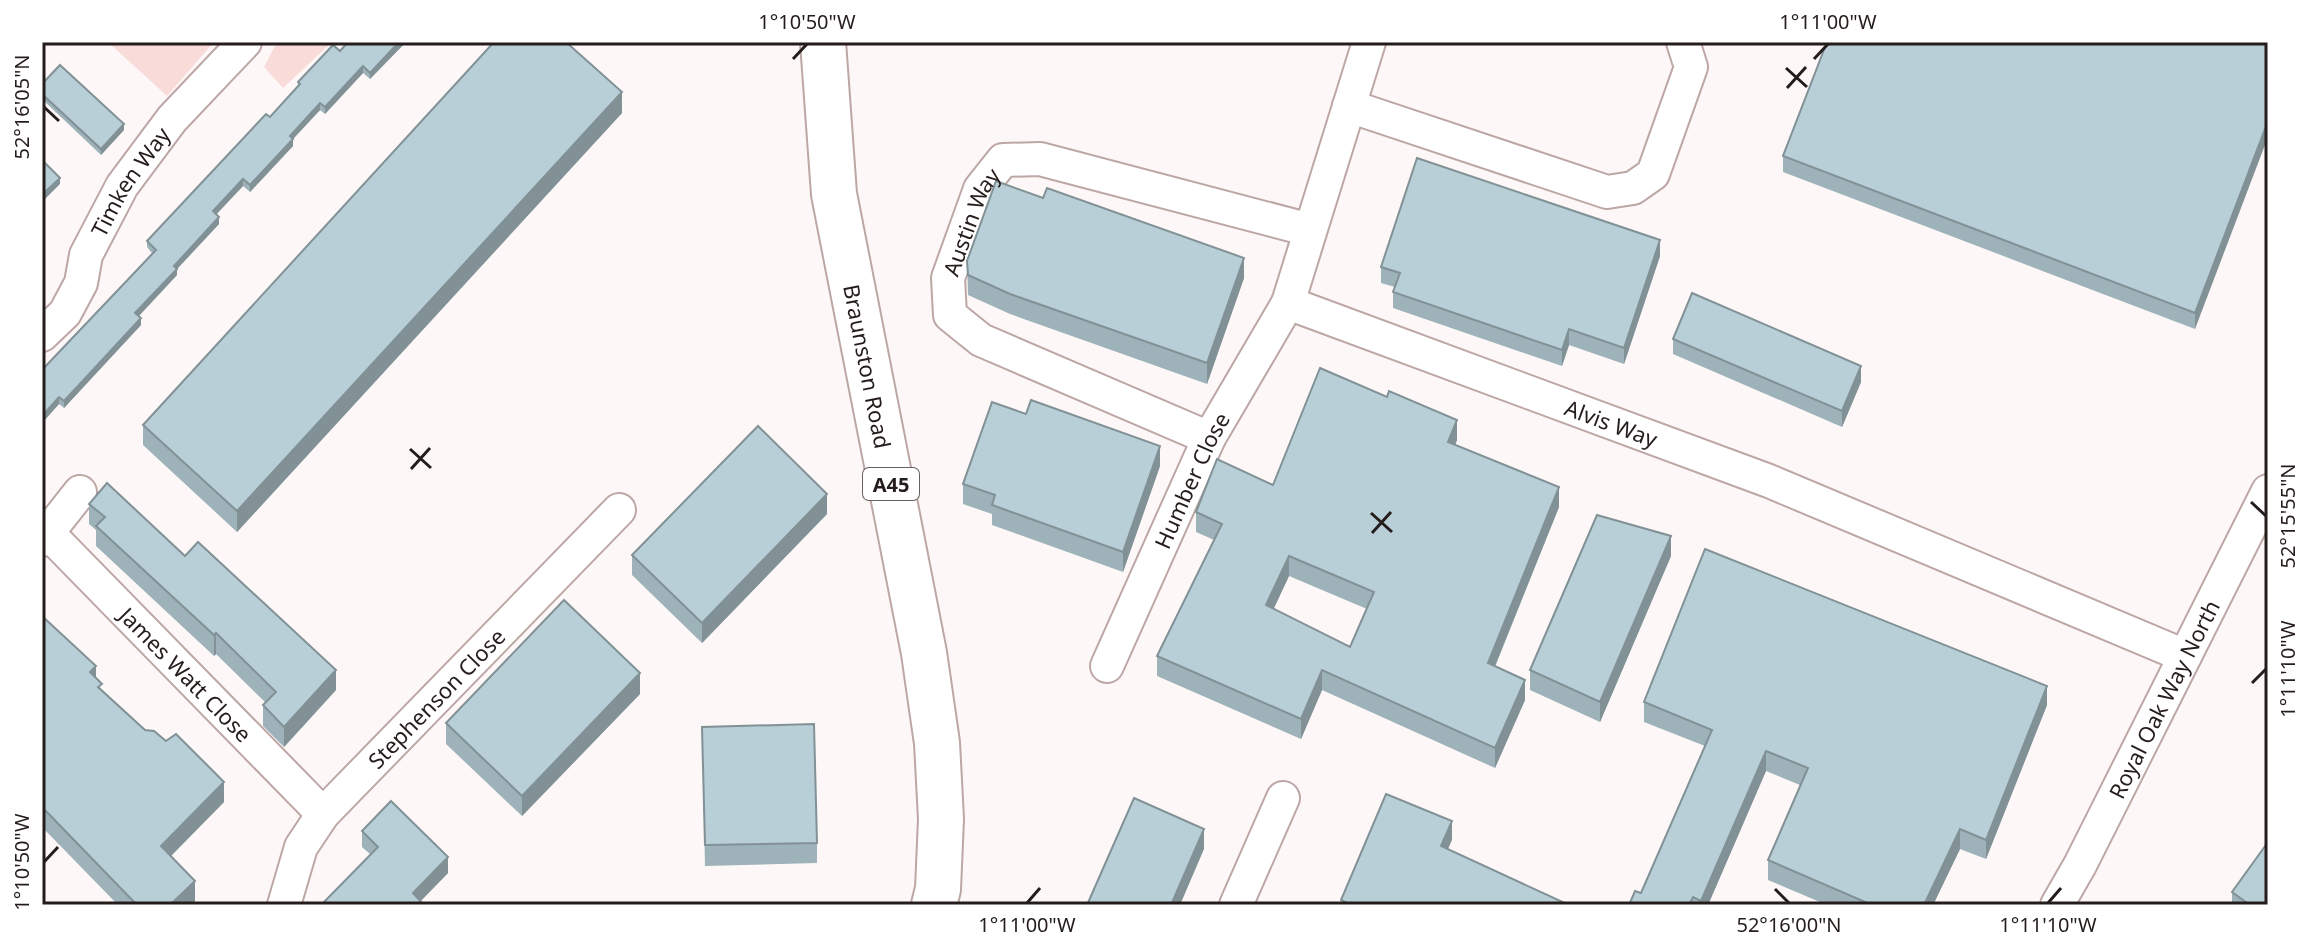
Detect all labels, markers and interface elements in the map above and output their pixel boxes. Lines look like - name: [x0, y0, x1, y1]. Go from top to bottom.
- text: 1°10'50"W: [758, 8, 856, 35]
- text: 1°11'00"W: [1779, 8, 1877, 35]
- text: 52°16'05"N: [8, 54, 35, 160]
- street label: Timken Way: [83, 120, 177, 242]
- street label: Austin Way: [935, 160, 1007, 280]
- street label: Braunston Road: [837, 282, 899, 451]
- street label: Alvis Way: [1561, 392, 1662, 454]
- street label: Humber Close: [1147, 406, 1236, 553]
- text: 52°15'55"N: [2274, 463, 2301, 569]
- road number: A45: [863, 468, 919, 500]
- street label: Royal Oak Way North: [2101, 595, 2226, 803]
- street label: James Watt Close: [112, 599, 259, 748]
- text: 1°11'10"W: [2274, 620, 2301, 718]
- street label: Stephenson Close: [361, 621, 511, 775]
- text: 1°10'50"W: [8, 813, 35, 911]
- text: 1°11'00"W: [978, 911, 1076, 938]
- text: 52°16'00"N: [1736, 911, 1842, 938]
- text: 1°11'10"W: [1999, 911, 2097, 938]

